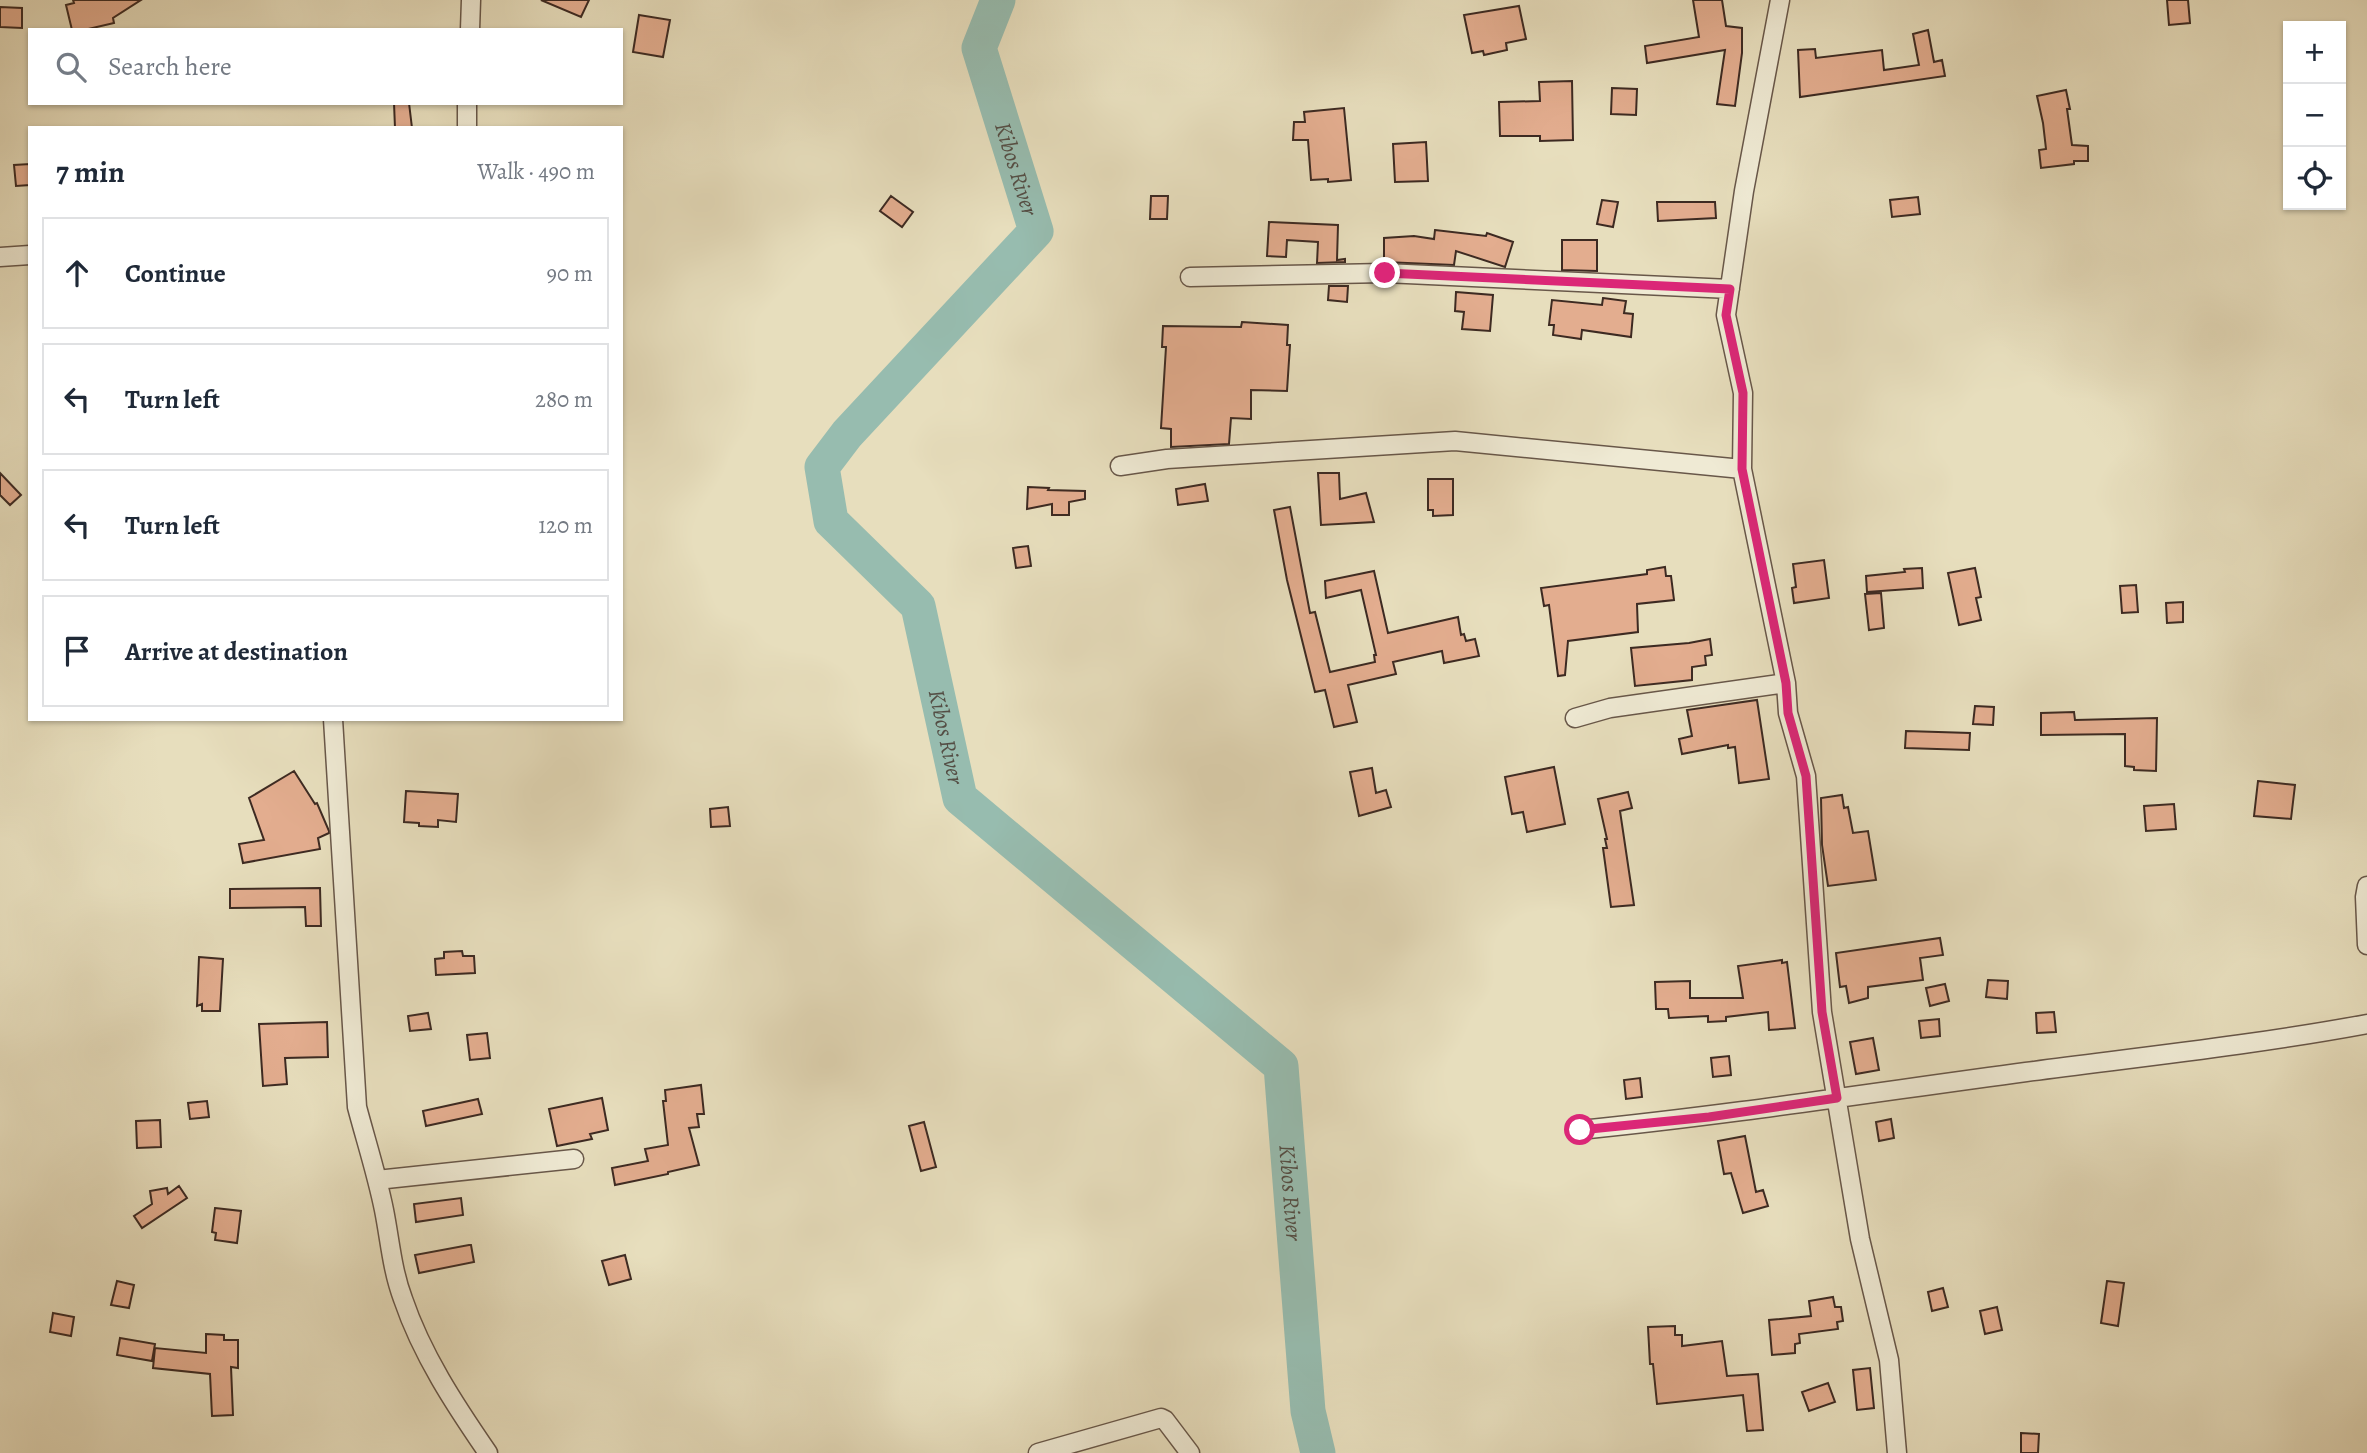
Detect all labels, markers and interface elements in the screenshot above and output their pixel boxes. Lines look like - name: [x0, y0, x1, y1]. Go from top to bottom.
- map controls: [2283, 21, 2346, 210]
- button: +: [2283, 21, 2346, 84]
- search box: [28, 28, 623, 105]
- icon: search: [52, 48, 90, 86]
- text: Search here: [108, 49, 232, 84]
- button: −: [2283, 84, 2346, 147]
- water label: Kibos River: [987, 118, 1046, 220]
- button: locate: [2283, 147, 2346, 210]
- text: 7 min: [56, 152, 125, 192]
- text: Walk · 490 m: [477, 156, 595, 187]
- icon: ahead: [58, 254, 96, 292]
- text: Continue: [125, 256, 226, 291]
- route end: [1369, 257, 1400, 288]
- text: 90 m: [547, 258, 593, 289]
- icon: left: [58, 380, 96, 418]
- text: Turn left: [125, 382, 220, 417]
- text: 280 m: [535, 384, 593, 415]
- icon: left: [58, 506, 96, 544]
- text: Turn left: [125, 508, 220, 543]
- text: 120 m: [538, 510, 593, 541]
- icon: arrive: [58, 632, 96, 670]
- text: Arrive at destination: [125, 634, 348, 669]
- water label: Kibos River: [921, 686, 972, 788]
- route start: [1564, 1114, 1595, 1145]
- water label: Kibos River: [1271, 1143, 1310, 1243]

